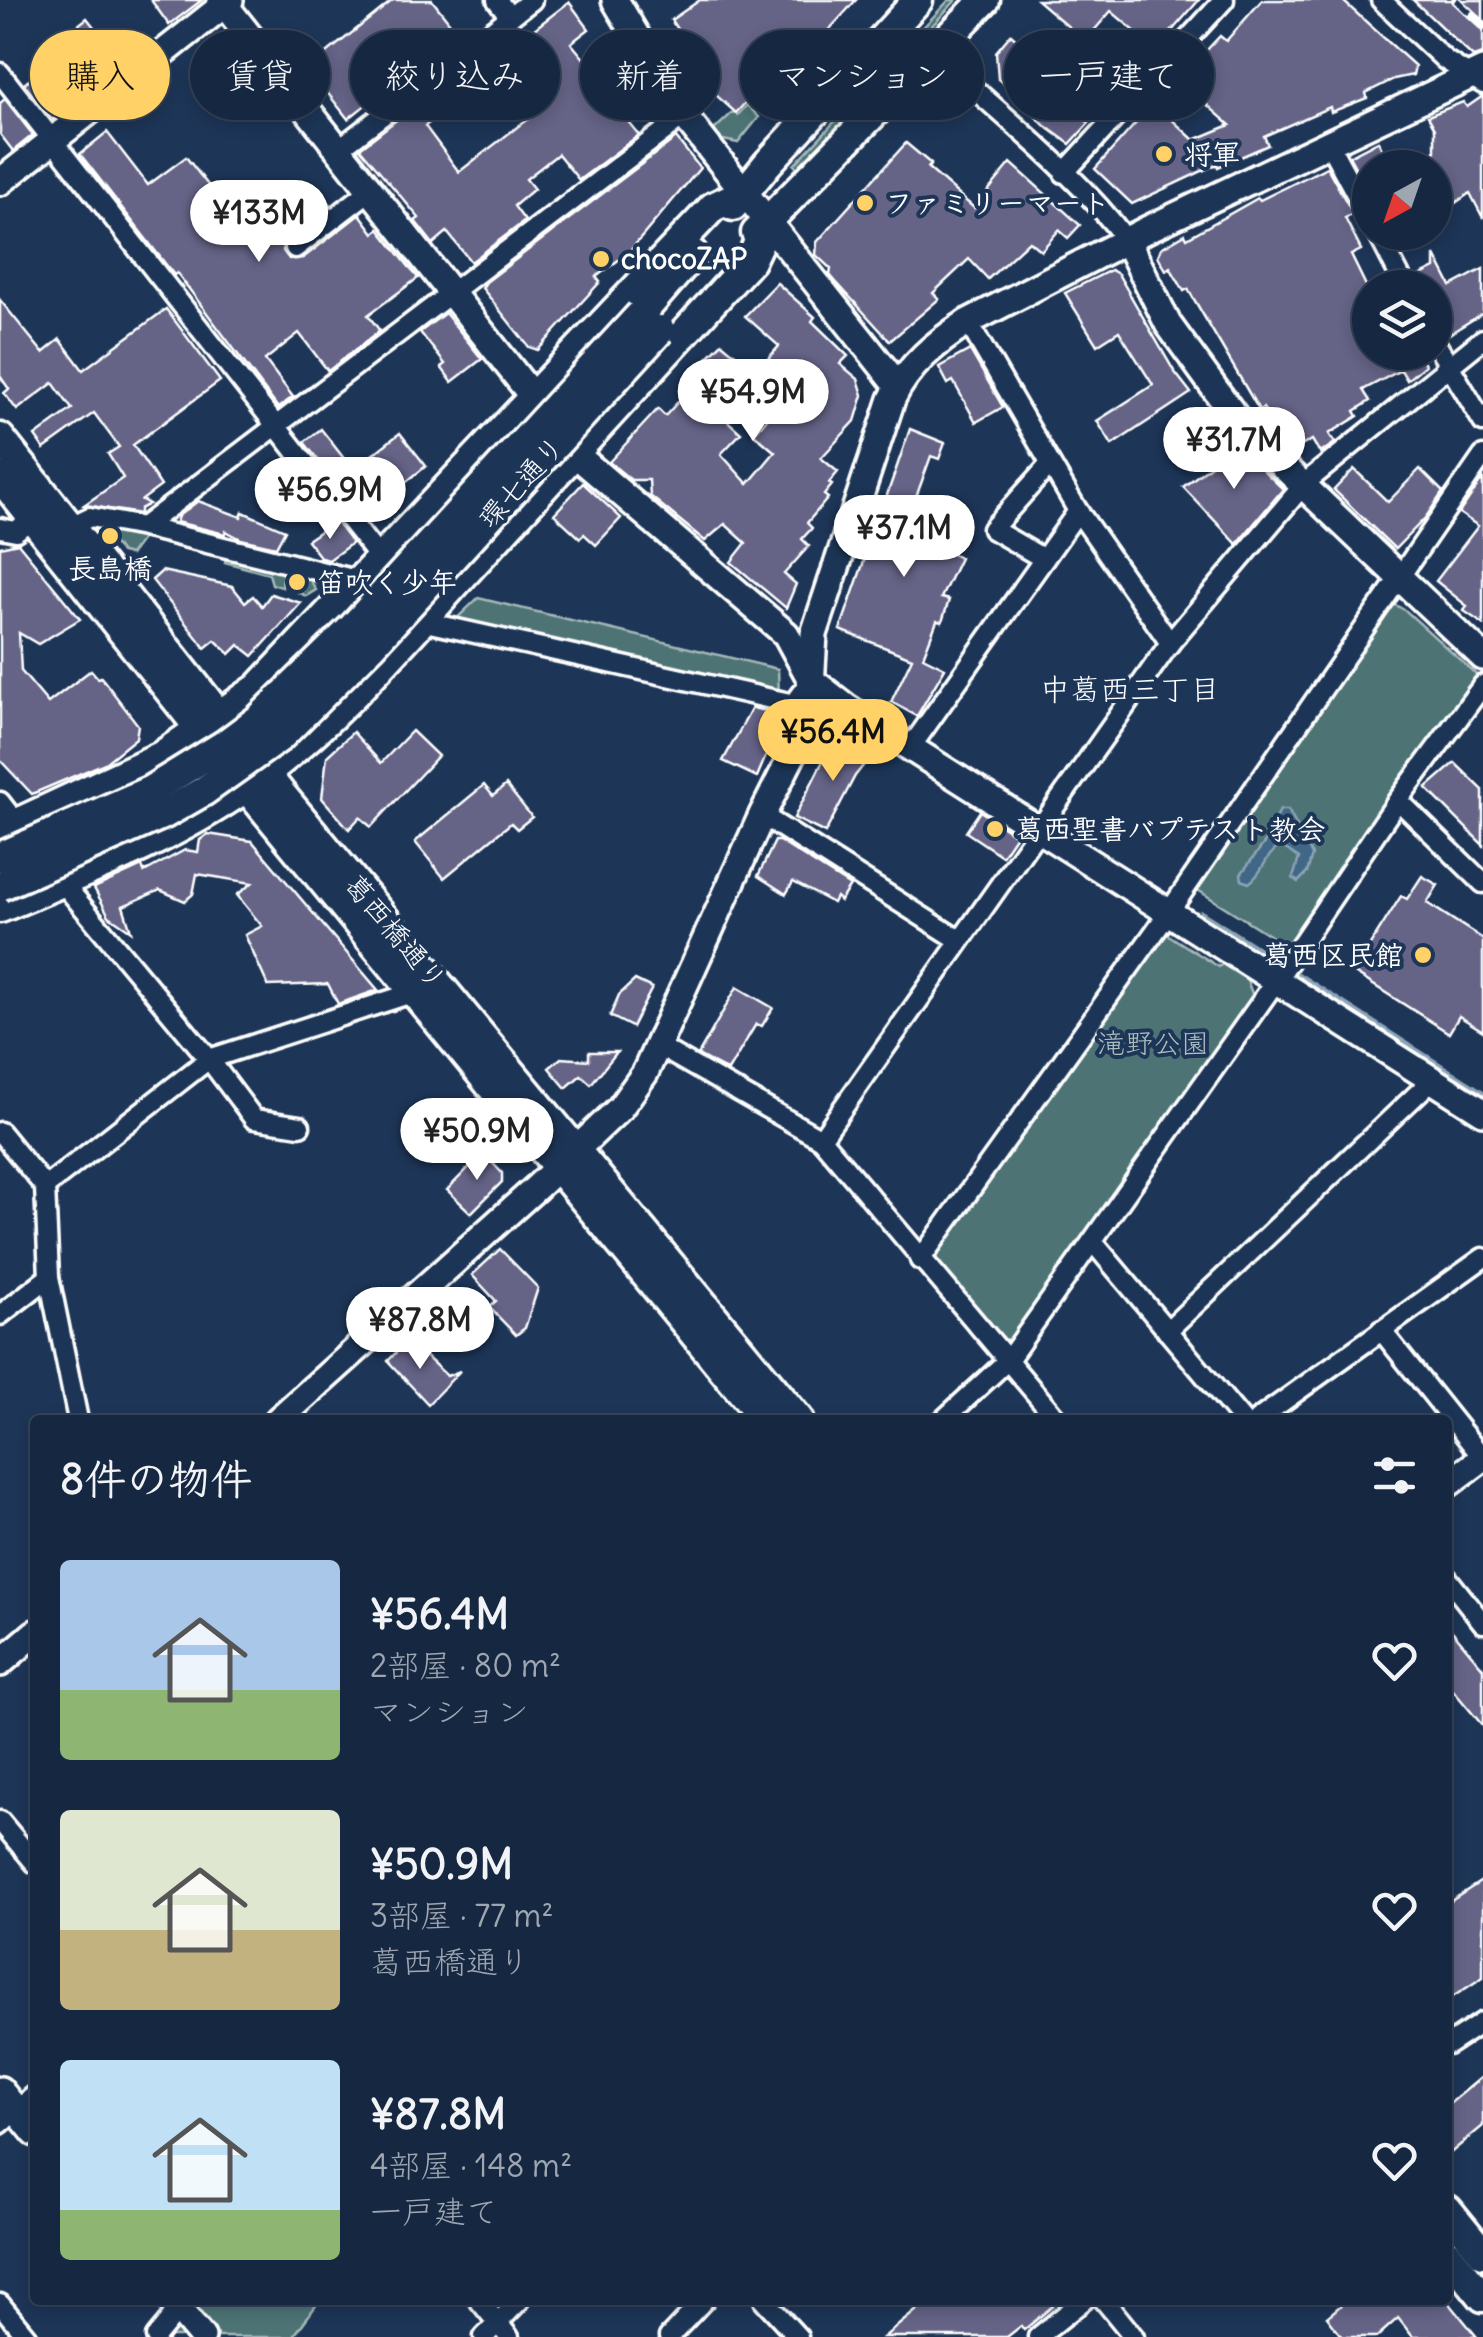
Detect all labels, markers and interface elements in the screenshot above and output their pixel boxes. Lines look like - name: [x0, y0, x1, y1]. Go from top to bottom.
- chip: 購入: [30, 30, 170, 120]
- chip: 賃貸: [190, 30, 330, 120]
- chip: 絞り込み: [350, 30, 560, 120]
- chip: 新着: [580, 30, 720, 120]
- chip: マンション: [740, 30, 984, 120]
- chip: 一戸建て: [1004, 30, 1214, 120]
- place label: 将軍: [1184, 136, 1240, 172]
- marker: 将軍: [1153, 143, 1175, 165]
- north arrow: [1352, 150, 1452, 250]
- map controls: [1352, 150, 1452, 370]
- pin: ¥133M: [189, 180, 329, 265]
- place label: ファミリーマート: [885, 185, 1110, 221]
- text: ¥133M: [212, 192, 306, 233]
- marker: ファミリーマート: [854, 192, 876, 214]
- place label: chocoZAP: [621, 241, 747, 277]
- marker: chocoZAP: [590, 248, 612, 270]
- button: layers: [1352, 270, 1452, 370]
- pin: ¥54.9M: [672, 359, 834, 444]
- text: ¥54.9M: [700, 371, 806, 412]
- pin: ¥31.7M: [1153, 407, 1315, 492]
- text: ¥31.7M: [1185, 419, 1283, 460]
- street label: 環七通り: [470, 428, 572, 536]
- pin: ¥56.9M: [249, 457, 411, 542]
- text: ¥56.9M: [277, 469, 383, 510]
- pin: ¥37.1M: [823, 495, 985, 580]
- text: ¥37.1M: [856, 507, 952, 548]
- marker: 長島橋: [99, 525, 121, 547]
- place label: 長島橋: [68, 550, 152, 586]
- place label: 笛吹く少年: [317, 564, 457, 600]
- marker: 笛吹く少年: [286, 571, 308, 593]
- district label: 中葛西三丁目: [1040, 670, 1220, 708]
- pin: ¥56.4M: [752, 699, 914, 784]
- text: ¥56.4M: [780, 711, 886, 752]
- place label: 葛西聖書バプテスト教会: [1015, 811, 1325, 847]
- marker: 葛西聖書バプテスト教会: [984, 818, 1006, 840]
- street label: 葛西橋通り: [337, 867, 455, 997]
- place label: 葛西区民館: [1263, 937, 1403, 973]
- marker: 葛西区民館: [1412, 944, 1434, 966]
- park label: 滝野公園: [1097, 1025, 1209, 1061]
- pin: ¥50.9M: [396, 1098, 558, 1183]
- text: ¥50.9M: [422, 1110, 532, 1151]
- pin: ¥87.8M: [339, 1287, 501, 1372]
- text: ¥87.8M: [368, 1299, 472, 1340]
- icon: filters: [1367, 1448, 1422, 1503]
- text: 8件の物件: [60, 1453, 252, 1505]
- text: ¥56.4M: [370, 1588, 509, 1640]
- icon: home: [140, 1600, 260, 1720]
- icon: heart: [1367, 1633, 1422, 1688]
- text: 2部屋 · 80 m²: [370, 1645, 561, 1686]
- text: マンション: [370, 1691, 529, 1732]
- text: ¥50.9M: [370, 1838, 513, 1890]
- icon: home: [140, 1850, 260, 1970]
- icon: heart: [1367, 1883, 1422, 1938]
- text: 3部屋 · 77 m²: [370, 1895, 554, 1936]
- text: 葛西橋通り: [370, 1941, 530, 1982]
- text: ¥87.8M: [370, 2088, 506, 2140]
- icon: home: [140, 2100, 260, 2220]
- icon: heart: [1367, 2133, 1422, 2188]
- text: 4部屋 · 148 m²: [370, 2145, 572, 2186]
- text: 一戸建て: [370, 2191, 498, 2232]

